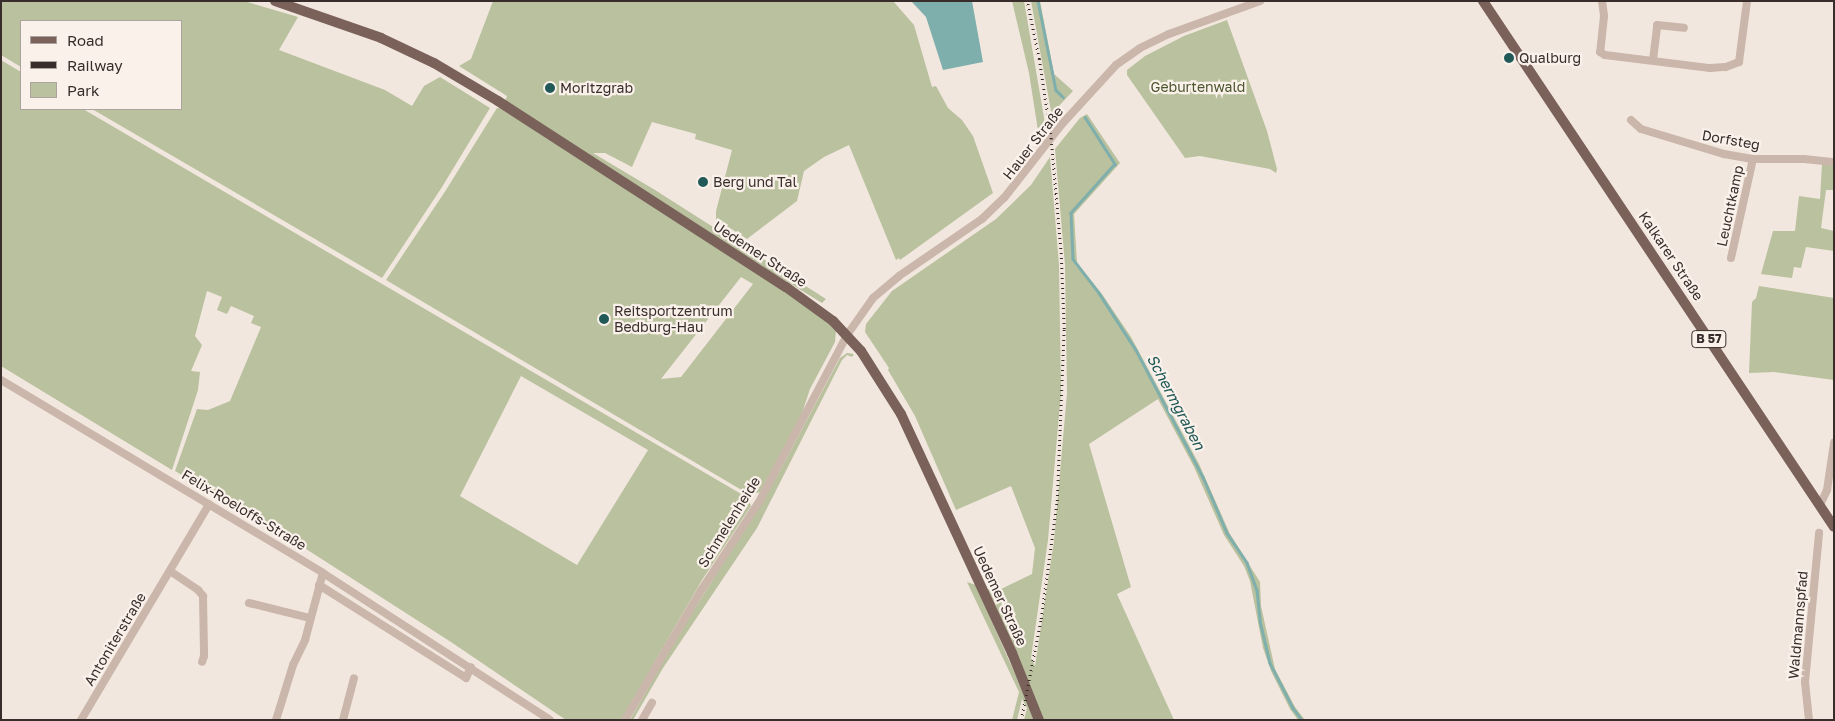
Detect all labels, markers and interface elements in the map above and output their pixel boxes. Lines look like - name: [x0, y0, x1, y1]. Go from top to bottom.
- legend: [20, 20, 182, 110]
- text: Road: [67, 31, 104, 49]
- place label: Qualburg: [1519, 50, 1581, 66]
- marker: Qualburg: [1503, 52, 1515, 64]
- text: Railway: [67, 56, 123, 74]
- park label: Geburtenwald: [1151, 79, 1245, 95]
- place label: Moritzgrab: [560, 80, 633, 96]
- text: Park: [67, 81, 99, 99]
- marker: Moritzgrab: [544, 82, 556, 94]
- street label: Hauer Straße: [999, 103, 1067, 183]
- street label: Dorfsteg: [1701, 127, 1761, 153]
- street label: Leuchtkamp: [1713, 164, 1747, 248]
- place label: Berg und Tal: [713, 174, 797, 190]
- marker: Berg und Tal: [697, 176, 709, 188]
- street label: Kalkarer Straße: [1635, 208, 1707, 304]
- street label: Uedemer Straße: [710, 217, 810, 291]
- place label: Reitsportzentrum Bedburg-Hau: [614, 303, 733, 336]
- marker: Reitsportzentrum Bedburg-Hau: [598, 313, 610, 325]
- road number: B 57: [1690, 329, 1728, 348]
- water label: Schermgraben: [1143, 351, 1209, 453]
- street label: Felix-Roeloffs-Straße: [179, 466, 309, 554]
- street label: Schmelenheide: [694, 473, 764, 571]
- street label: Uedemer Straße: [970, 543, 1030, 649]
- street label: Waldmannspfad: [1785, 570, 1811, 680]
- street label: Antoniterstraße: [81, 589, 149, 689]

